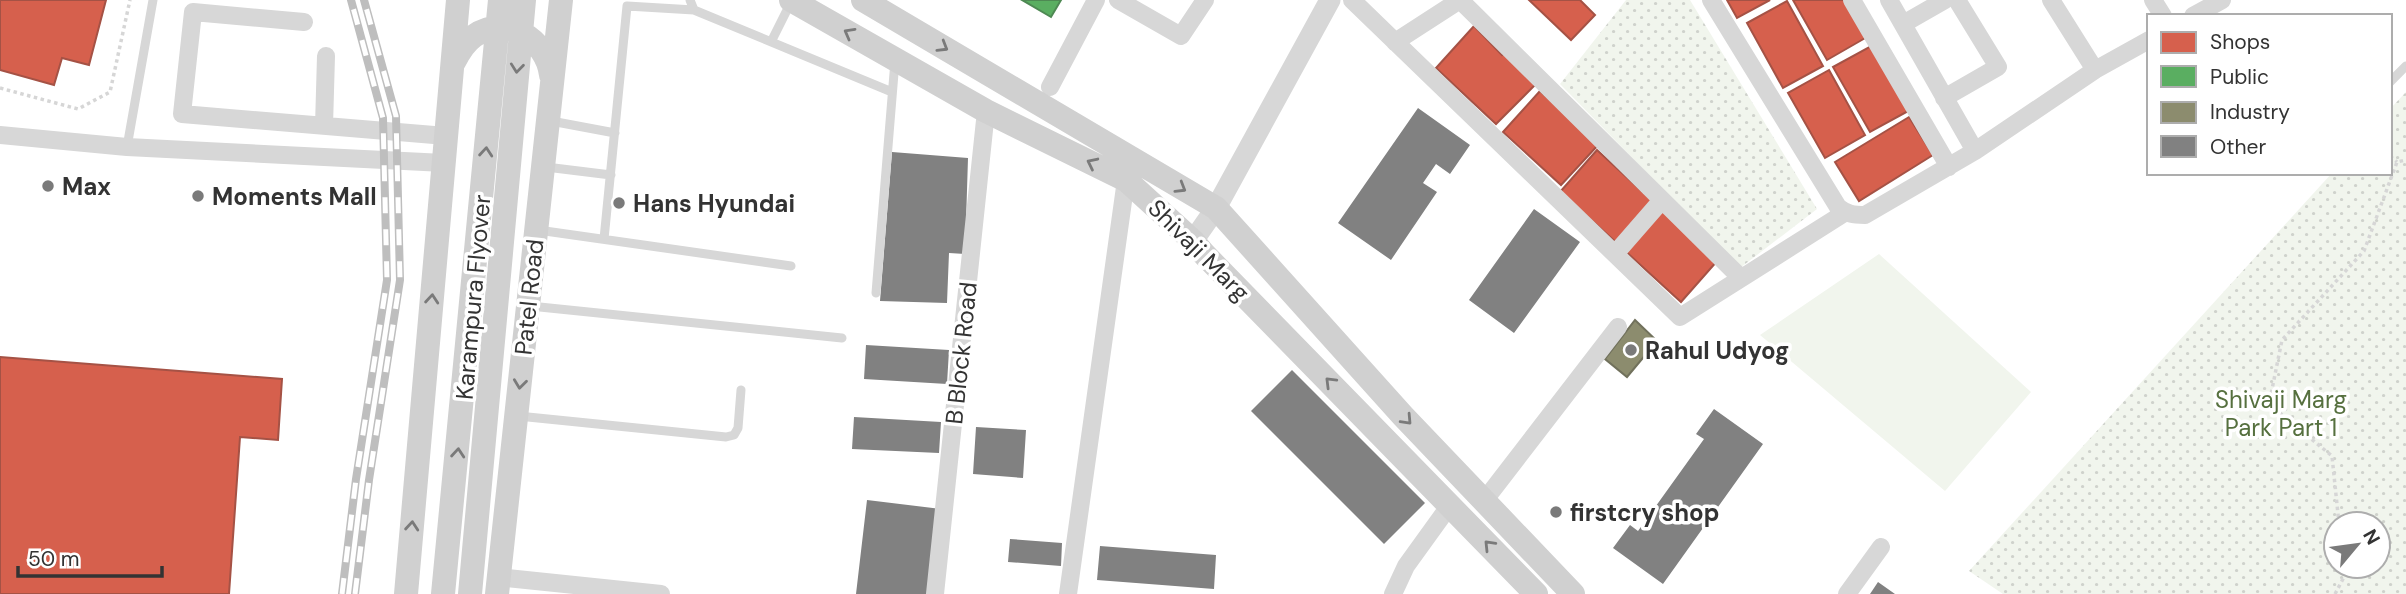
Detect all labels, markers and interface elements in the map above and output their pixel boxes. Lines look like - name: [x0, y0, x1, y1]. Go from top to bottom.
- legend: [2147, 14, 2392, 175]
- one-way arrow: [843, 28, 856, 41]
- text: Shops: [2210, 28, 2270, 56]
- one-way arrow: [936, 39, 948, 52]
- one-way arrow: [510, 63, 525, 74]
- text: Public: [2210, 63, 2269, 91]
- text: Industry: [2210, 98, 2290, 126]
- text: Other: [2210, 133, 2266, 161]
- one-way arrow: [478, 146, 493, 157]
- one-way arrow: [1087, 158, 1099, 172]
- place label: Max: [62, 171, 111, 202]
- marker: Max: [40, 178, 56, 194]
- one-way arrow: [1174, 179, 1187, 192]
- place label: Moments Mall: [212, 181, 377, 212]
- marker: Moments Mall: [190, 188, 206, 204]
- place label: Hans Hyundai: [633, 188, 795, 219]
- street label: Shivaji Marg: [1141, 192, 1257, 308]
- street label: Karampura Flyover: [449, 193, 497, 401]
- marker: Hans Hyundai: [611, 195, 627, 211]
- street label: Patel Road: [508, 237, 550, 357]
- street label: B Block Road: [938, 280, 984, 426]
- one-way arrow: [424, 294, 439, 305]
- place label: Rahul Udyog: [1645, 335, 1789, 366]
- marker: Rahul Udyog: [1623, 342, 1639, 358]
- one-way arrow: [1325, 378, 1338, 391]
- one-way arrow: [512, 379, 527, 390]
- park label: Shivaji Marg Park Part 1: [2215, 384, 2347, 443]
- one-way arrow: [1398, 412, 1411, 425]
- one-way arrow: [450, 447, 465, 458]
- place label: firstcry shop: [1570, 497, 1719, 528]
- marker: firstcry shop: [1548, 504, 1564, 520]
- north arrow: [2322, 510, 2392, 580]
- one-way arrow: [404, 520, 419, 531]
- text: N: [2357, 525, 2386, 549]
- scale bar: [18, 534, 161, 578]
- one-way arrow: [1484, 540, 1497, 553]
- text: 50 m: [28, 545, 79, 573]

